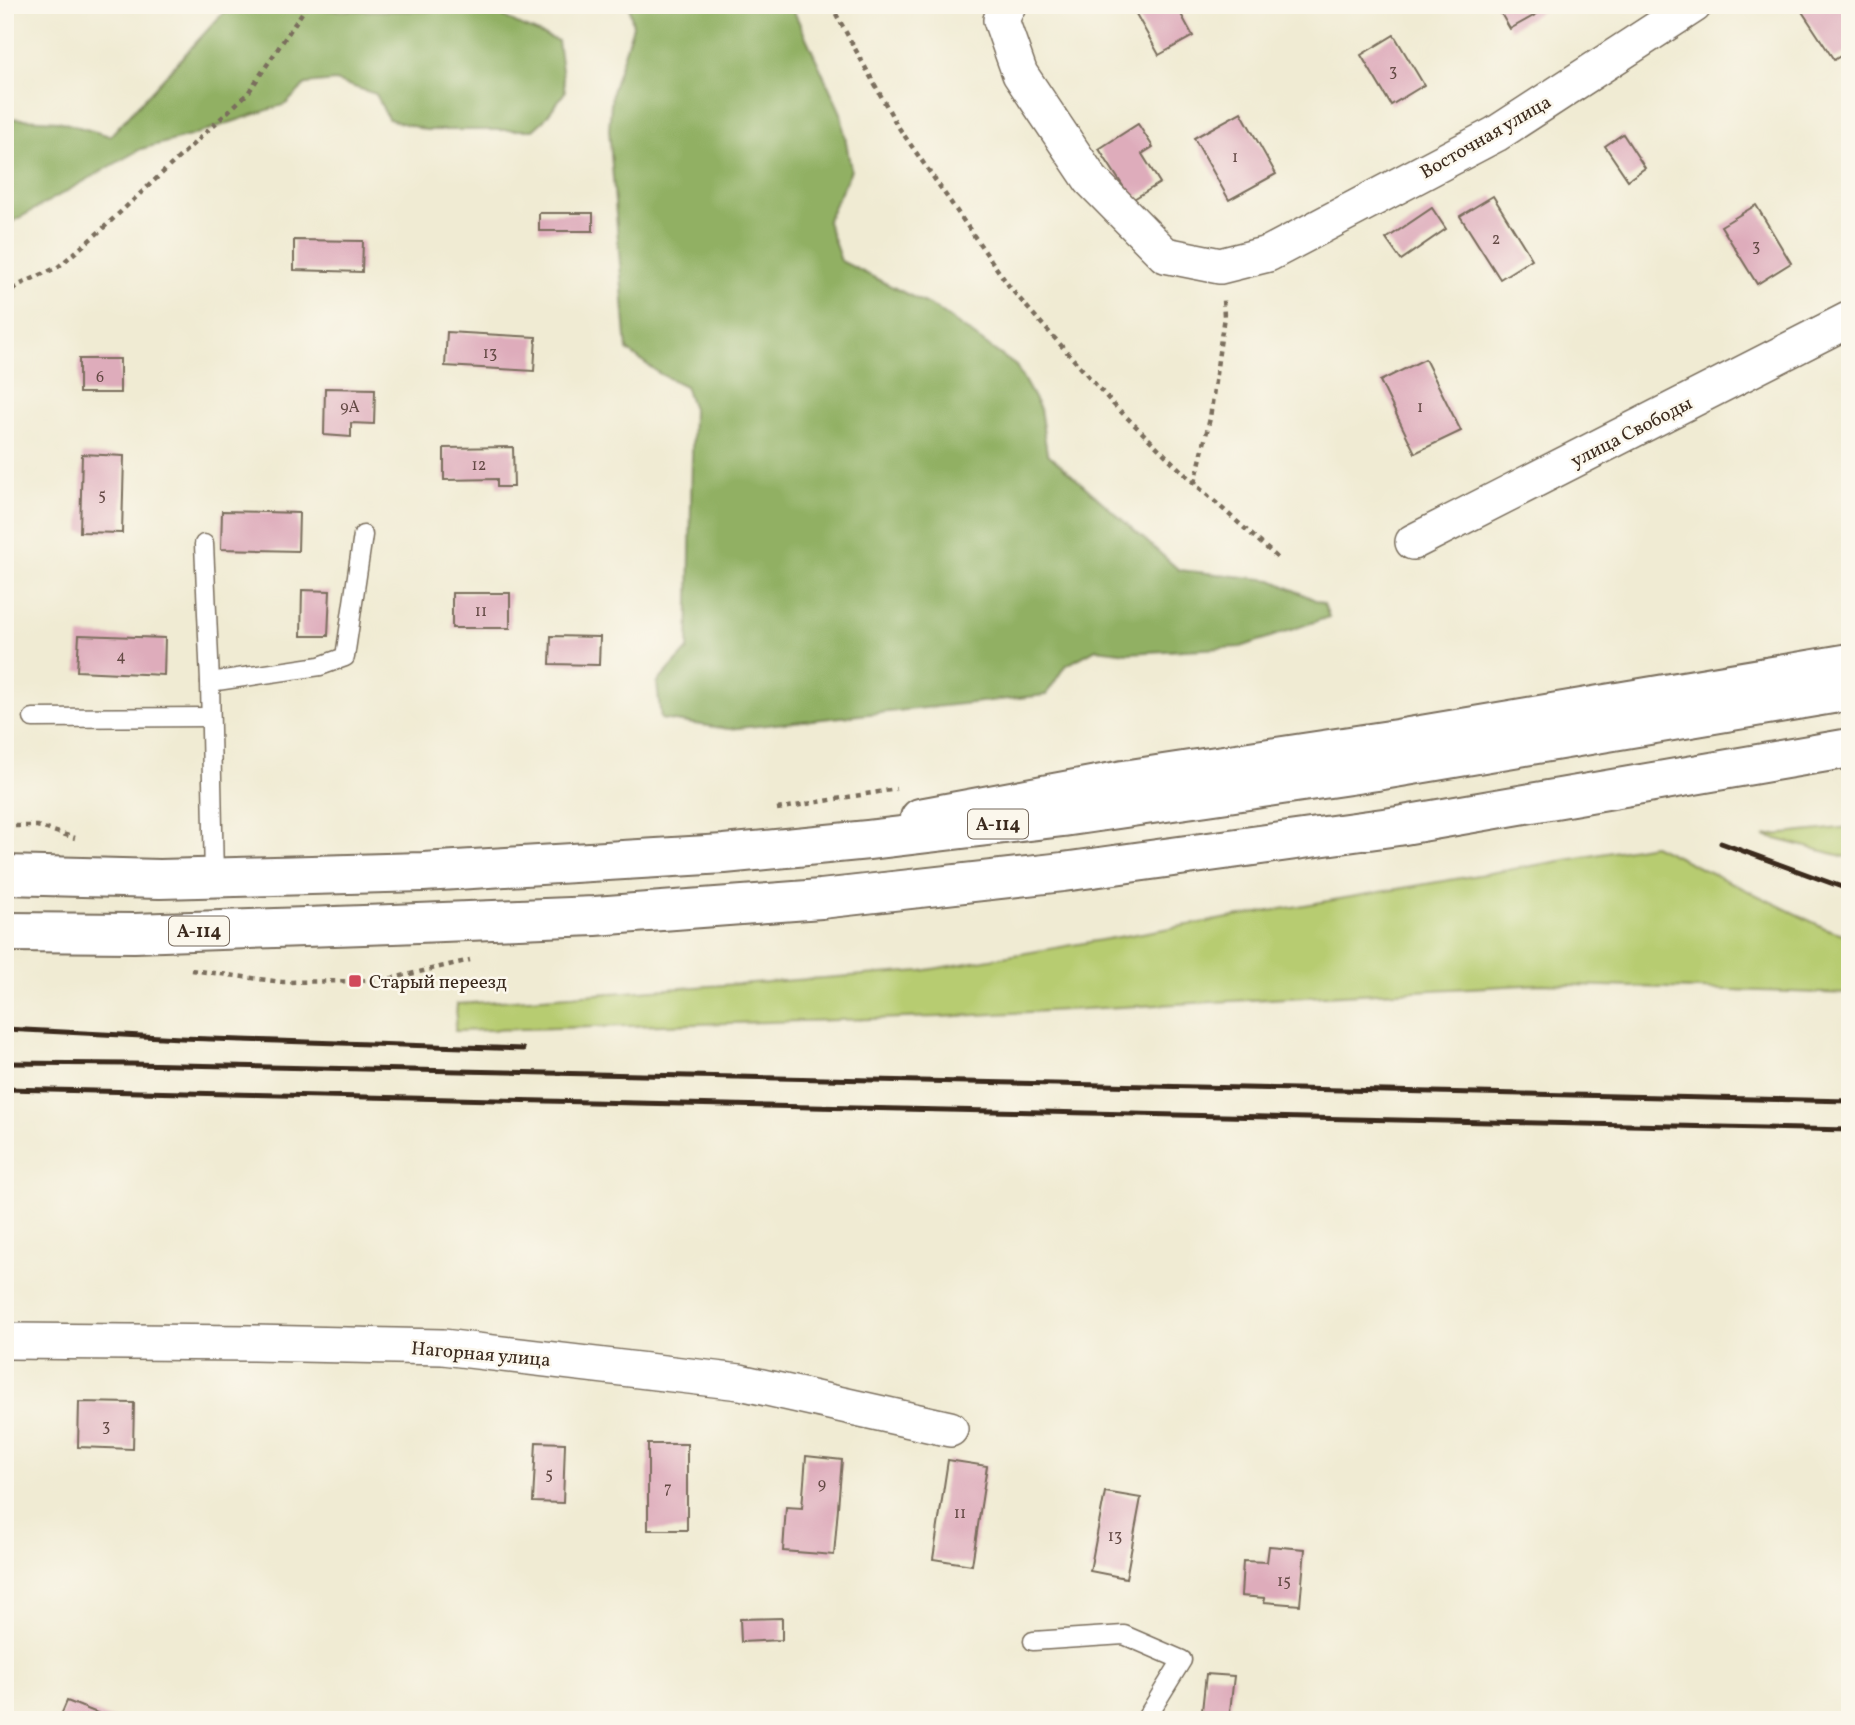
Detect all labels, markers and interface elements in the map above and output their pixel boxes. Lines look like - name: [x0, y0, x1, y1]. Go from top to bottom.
- house number: 3: [1389, 61, 1397, 83]
- street label: Восточная улица: [1416, 90, 1556, 186]
- house number: 1: [1232, 147, 1238, 169]
- house number: 2: [1492, 229, 1500, 251]
- house number: 3: [1752, 236, 1760, 258]
- house number: 13: [483, 343, 497, 365]
- house number: 6: [96, 367, 104, 389]
- street label: улица Свободы: [1567, 391, 1697, 475]
- house number: 9А: [340, 397, 360, 419]
- house number: 1: [1417, 397, 1423, 419]
- house number: 12: [472, 455, 486, 477]
- house number: 5: [98, 485, 106, 507]
- house number: 11: [475, 601, 487, 623]
- house number: 4: [116, 646, 126, 668]
- road number: А-114: [968, 810, 1028, 838]
- road number: А-114: [169, 916, 229, 946]
- place label: Старый переезд: [369, 970, 507, 996]
- marker: Старый переезд: [347, 973, 363, 989]
- street label: Нагорная улица: [410, 1336, 552, 1374]
- house number: 3: [102, 1416, 110, 1438]
- house number: 5: [545, 1464, 553, 1486]
- house number: 9: [818, 1474, 826, 1496]
- house number: 7: [664, 1478, 672, 1500]
- house number: 11: [954, 1503, 966, 1525]
- house number: 13: [1108, 1526, 1122, 1548]
- house number: 15: [1277, 1571, 1291, 1593]

